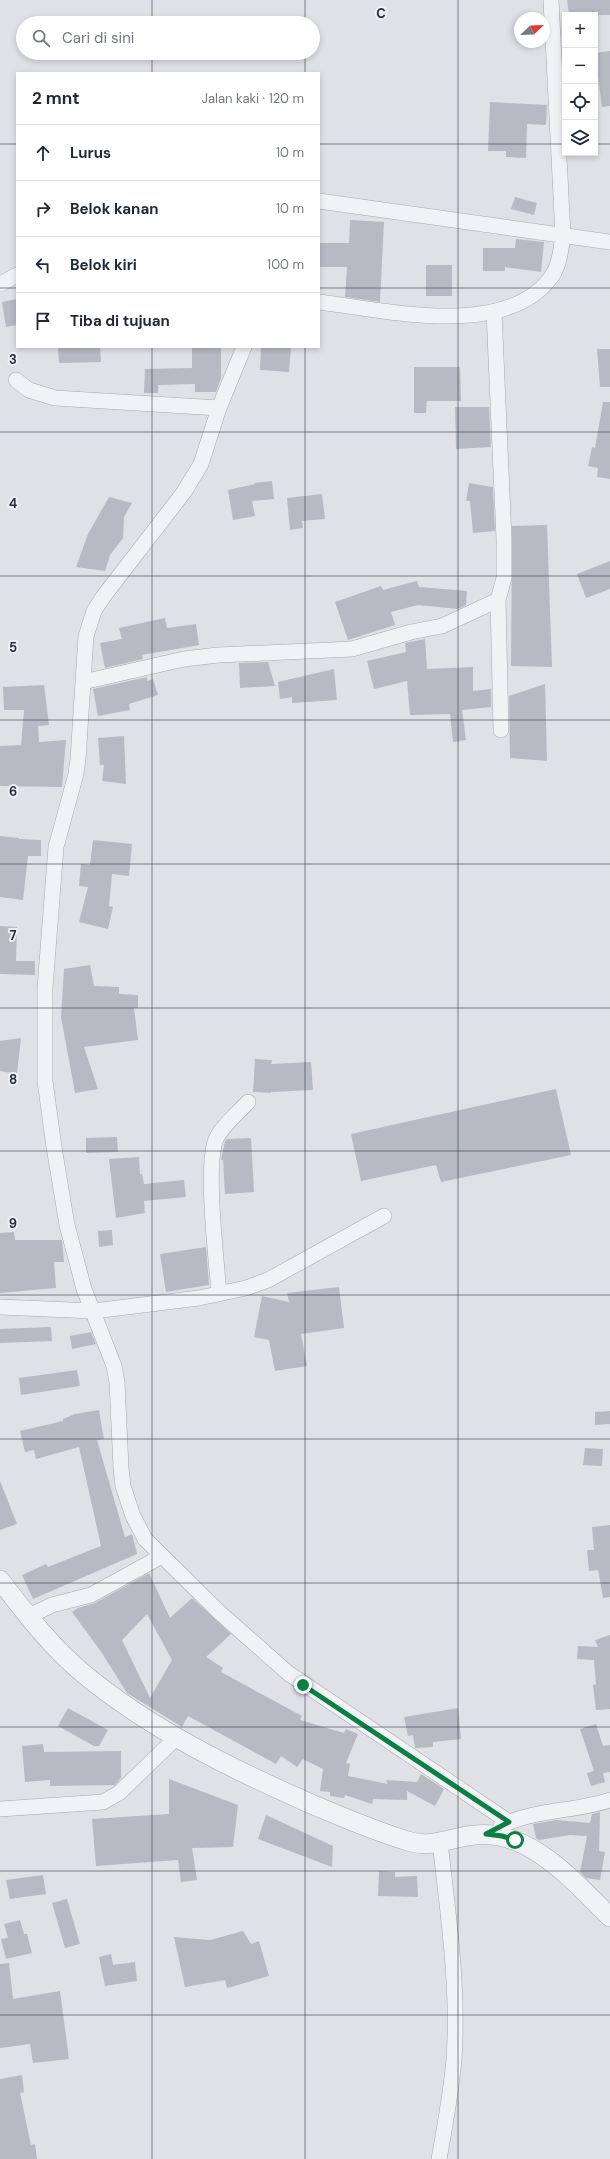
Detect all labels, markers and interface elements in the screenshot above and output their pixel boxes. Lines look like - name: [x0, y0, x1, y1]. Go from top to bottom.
- text: C: [376, 5, 386, 22]
- north arrow: [514, 12, 550, 48]
- map controls: [562, 12, 598, 156]
- button: +: [562, 12, 598, 48]
- search box: [16, 16, 320, 60]
- icon: search: [30, 27, 52, 49]
- text: Cari di sini: [62, 28, 134, 48]
- button: −: [562, 48, 598, 84]
- button: locate: [562, 84, 598, 120]
- text: 2 mnt: [32, 87, 80, 109]
- text: Jalan kaki · 120 m: [201, 90, 304, 107]
- button: layers: [562, 120, 598, 156]
- icon: ahead: [32, 142, 54, 164]
- text: Lurus: [70, 143, 111, 163]
- text: 10 m: [276, 144, 304, 161]
- icon: right: [32, 198, 54, 220]
- text: Belok kanan: [70, 199, 158, 219]
- text: 10 m: [276, 200, 304, 217]
- icon: left: [32, 254, 54, 276]
- text: Belok kiri: [70, 255, 137, 275]
- text: 100 m: [267, 256, 304, 273]
- icon: arrive: [32, 310, 54, 332]
- text: Tiba di tujuan: [70, 311, 170, 331]
- text: 3: [9, 351, 17, 368]
- text: 4: [9, 495, 17, 512]
- text: 5: [9, 639, 17, 656]
- text: 6: [9, 783, 17, 800]
- text: 7: [10, 927, 17, 944]
- text: 8: [9, 1071, 17, 1088]
- text: 9: [9, 1215, 17, 1232]
- route end: [294, 1676, 312, 1694]
- route start: [506, 1831, 524, 1849]

